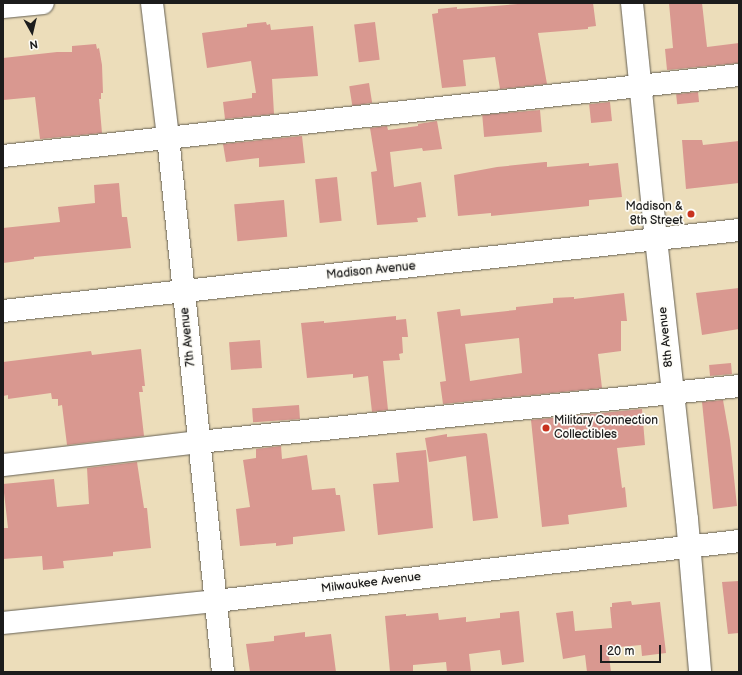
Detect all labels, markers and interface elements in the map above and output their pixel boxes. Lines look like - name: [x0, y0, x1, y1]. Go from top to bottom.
- north arrow: [12, 12, 52, 52]
- text: N: [29, 37, 39, 51]
- place label: Madison & 8th Street: [625, 200, 683, 228]
- marker: Madison & 8th Street: [686, 209, 696, 219]
- street label: Madison Avenue: [326, 259, 416, 283]
- street label: 8th Avenue: [656, 306, 676, 368]
- street label: 7th Avenue: [178, 307, 198, 367]
- place label: Military Connection Collectibles: [554, 414, 659, 442]
- marker: Military Connection Collectibles: [541, 423, 551, 433]
- street label: Milwaukee Avenue: [320, 570, 422, 596]
- scale bar: [602, 637, 663, 663]
- text: 20 m: [607, 644, 634, 659]

